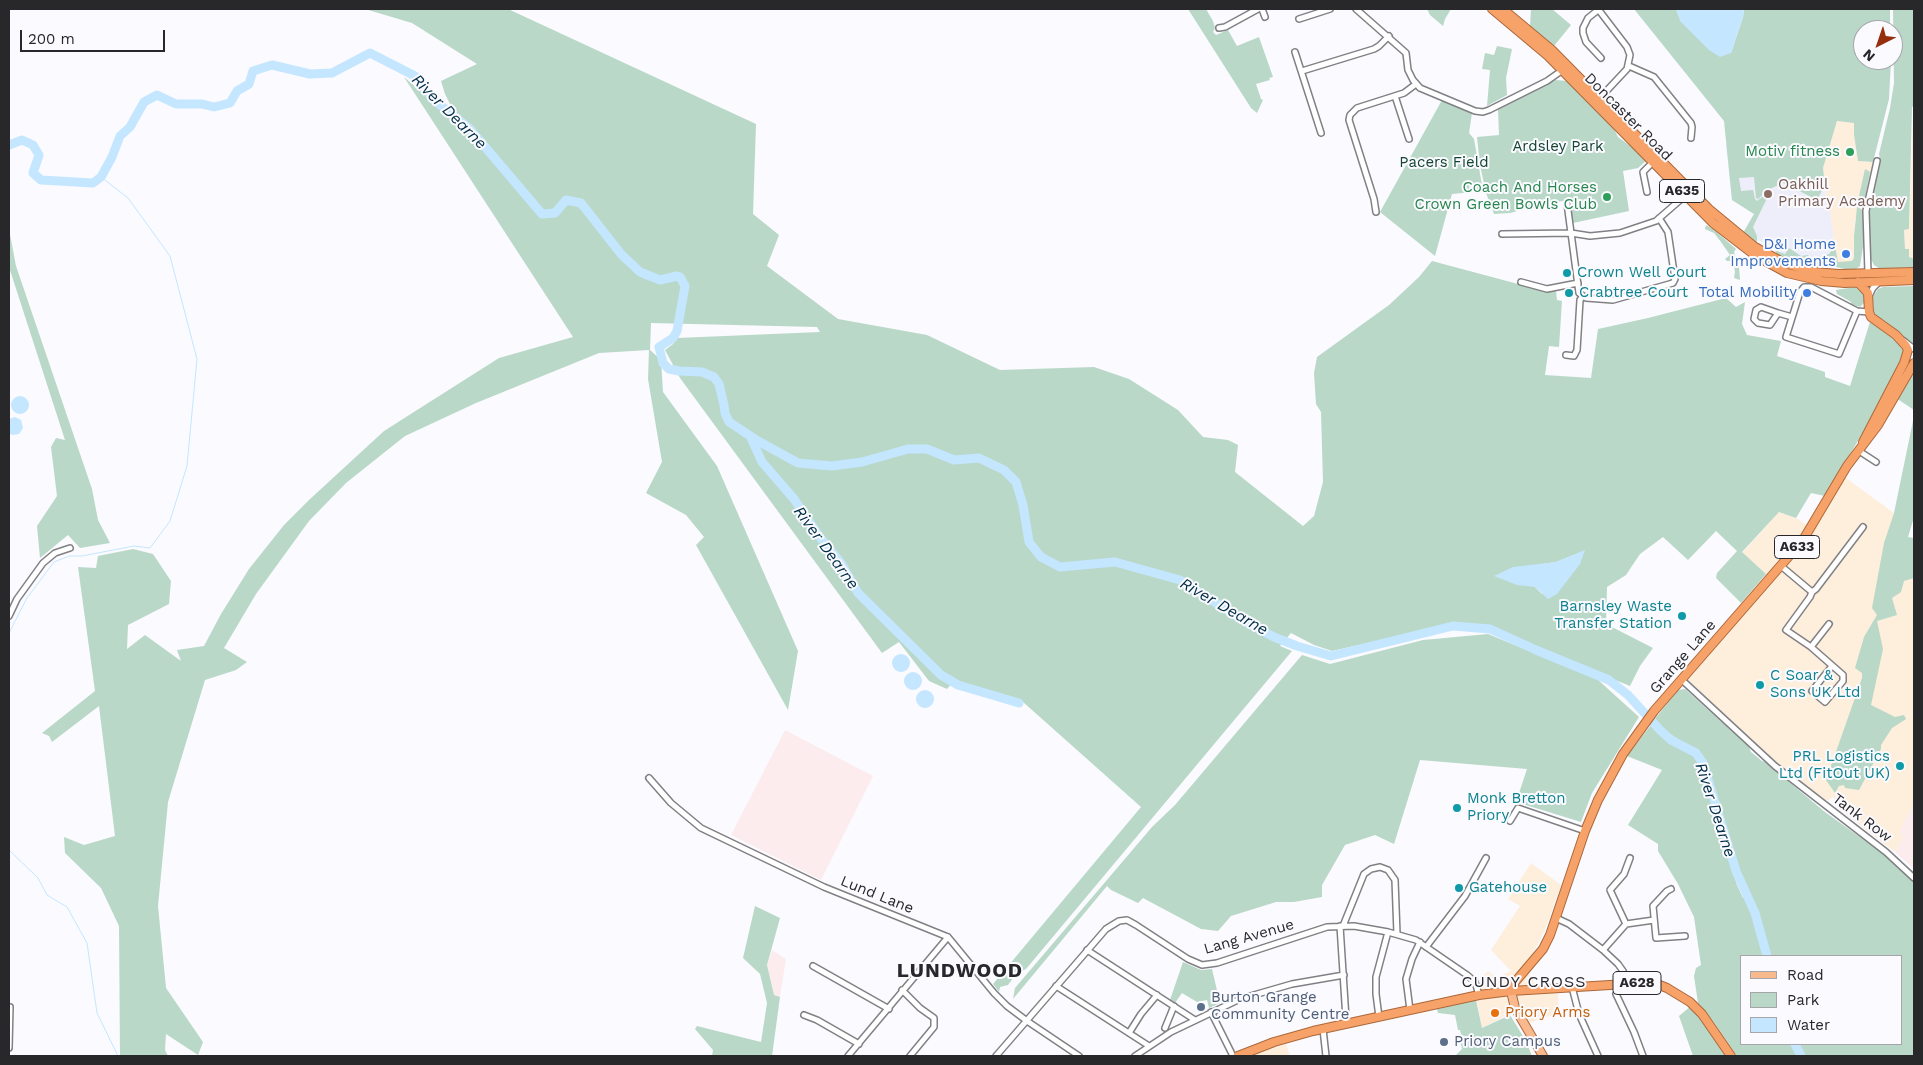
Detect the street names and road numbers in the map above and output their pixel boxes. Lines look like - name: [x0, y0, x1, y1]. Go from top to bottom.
- street label: Doncaster Road: [1580, 69, 1676, 165]
- road number: A635: [1660, 180, 1704, 202]
- road number: A633: [1774, 536, 1820, 558]
- street label: Grange Lane: [1646, 616, 1720, 698]
- street label: Tank Row: [1829, 790, 1895, 846]
- street label: Lund Lane: [838, 872, 916, 918]
- street label: Lang Avenue: [1202, 916, 1296, 958]
- road number: A628: [1613, 971, 1661, 994]

